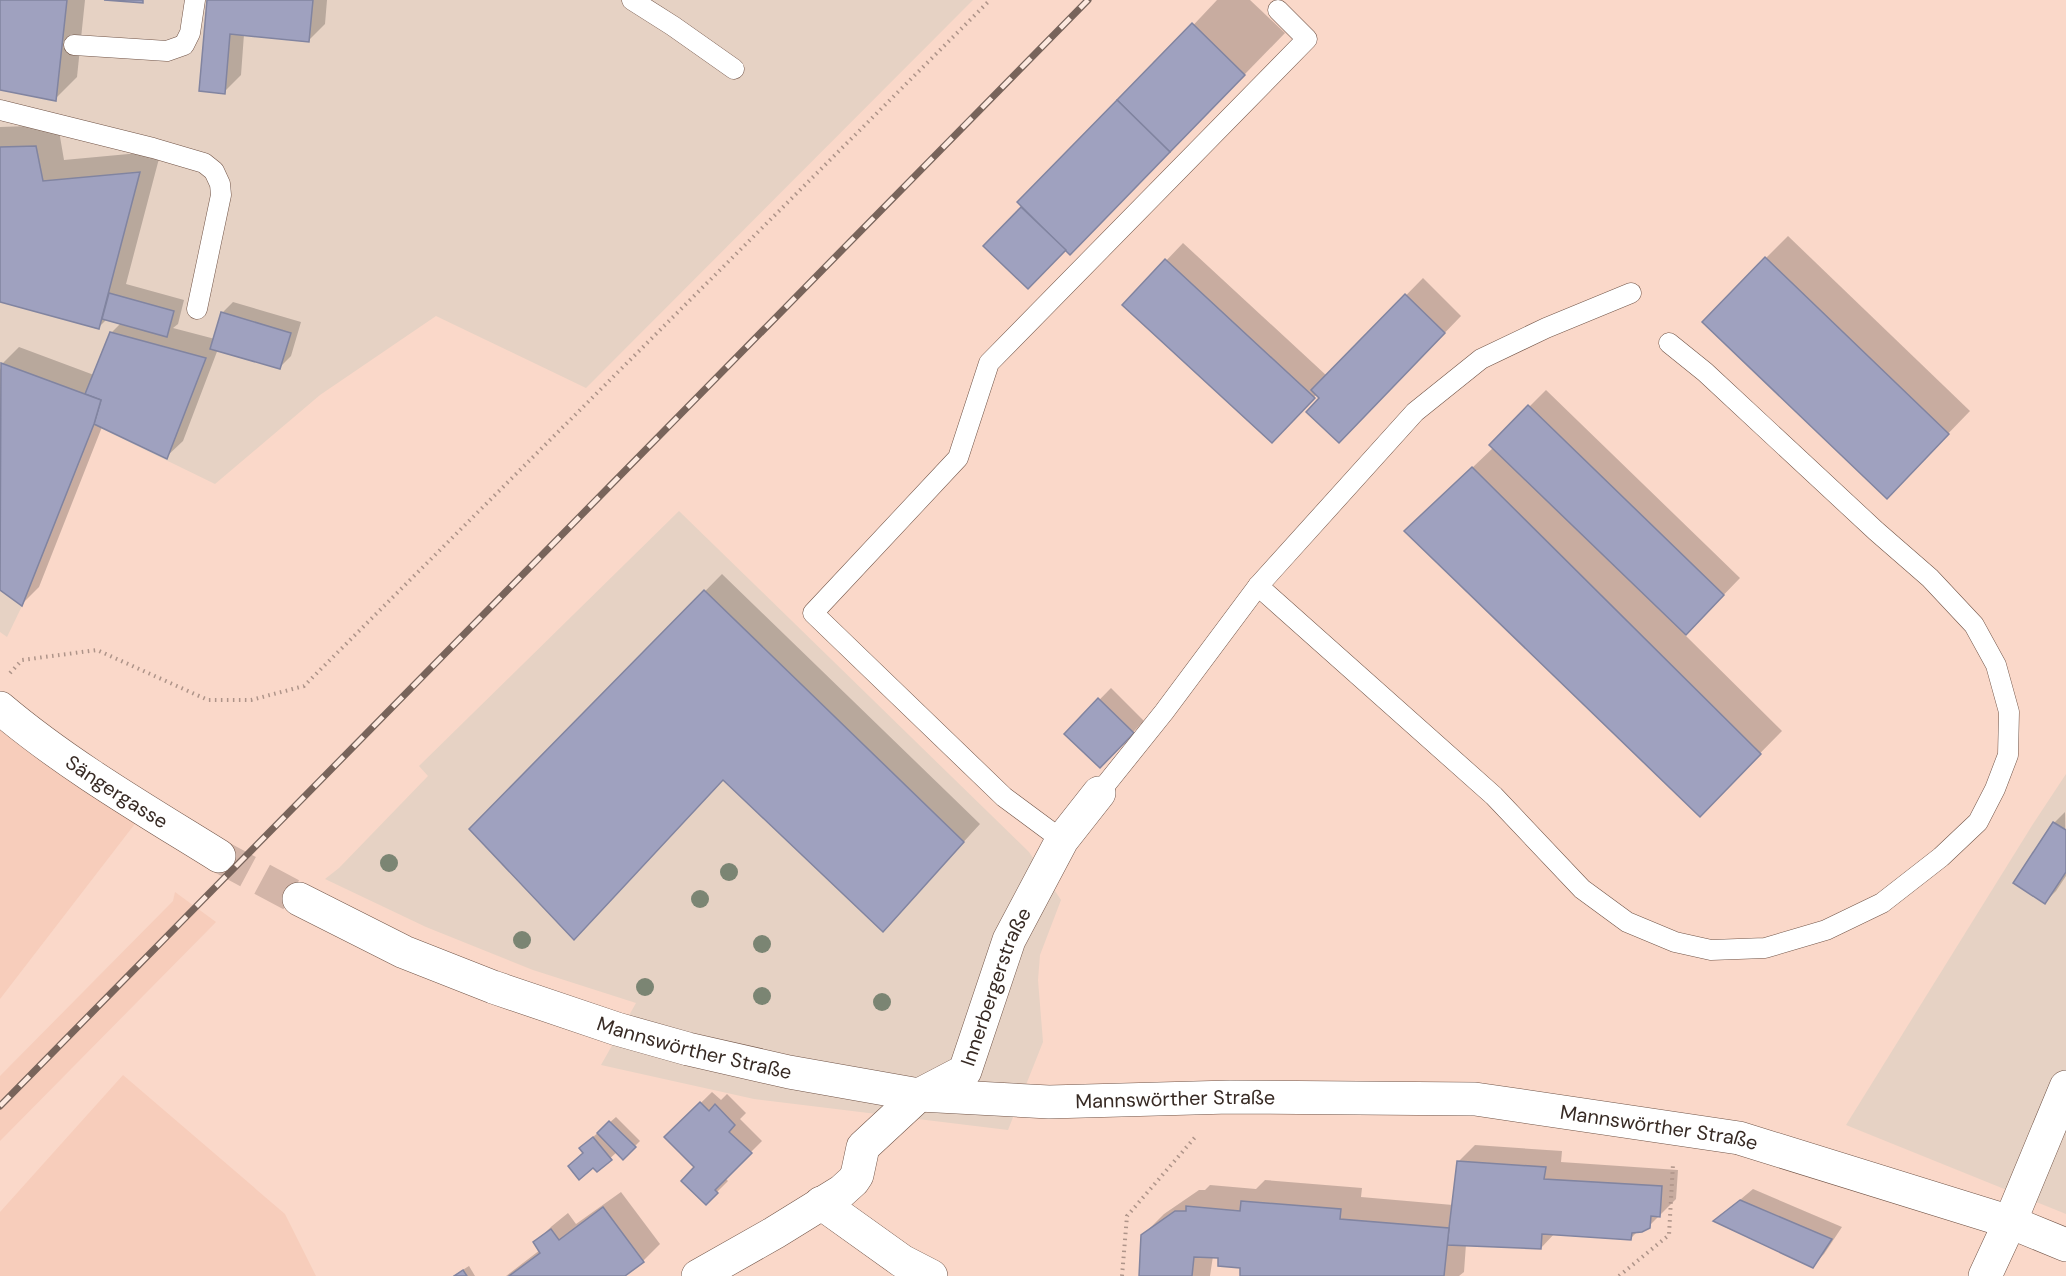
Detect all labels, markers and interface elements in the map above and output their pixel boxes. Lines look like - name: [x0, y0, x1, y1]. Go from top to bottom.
- street label: Sängergasse: [61, 749, 173, 834]
- street label: Innerbergerstraße: [955, 903, 1037, 1069]
- street label: Mannswörther Straße: [594, 1010, 794, 1085]
- street label: Mannswörther Straße: [1075, 1084, 1275, 1114]
- street label: Mannswörther Straße: [1558, 1099, 1761, 1156]

